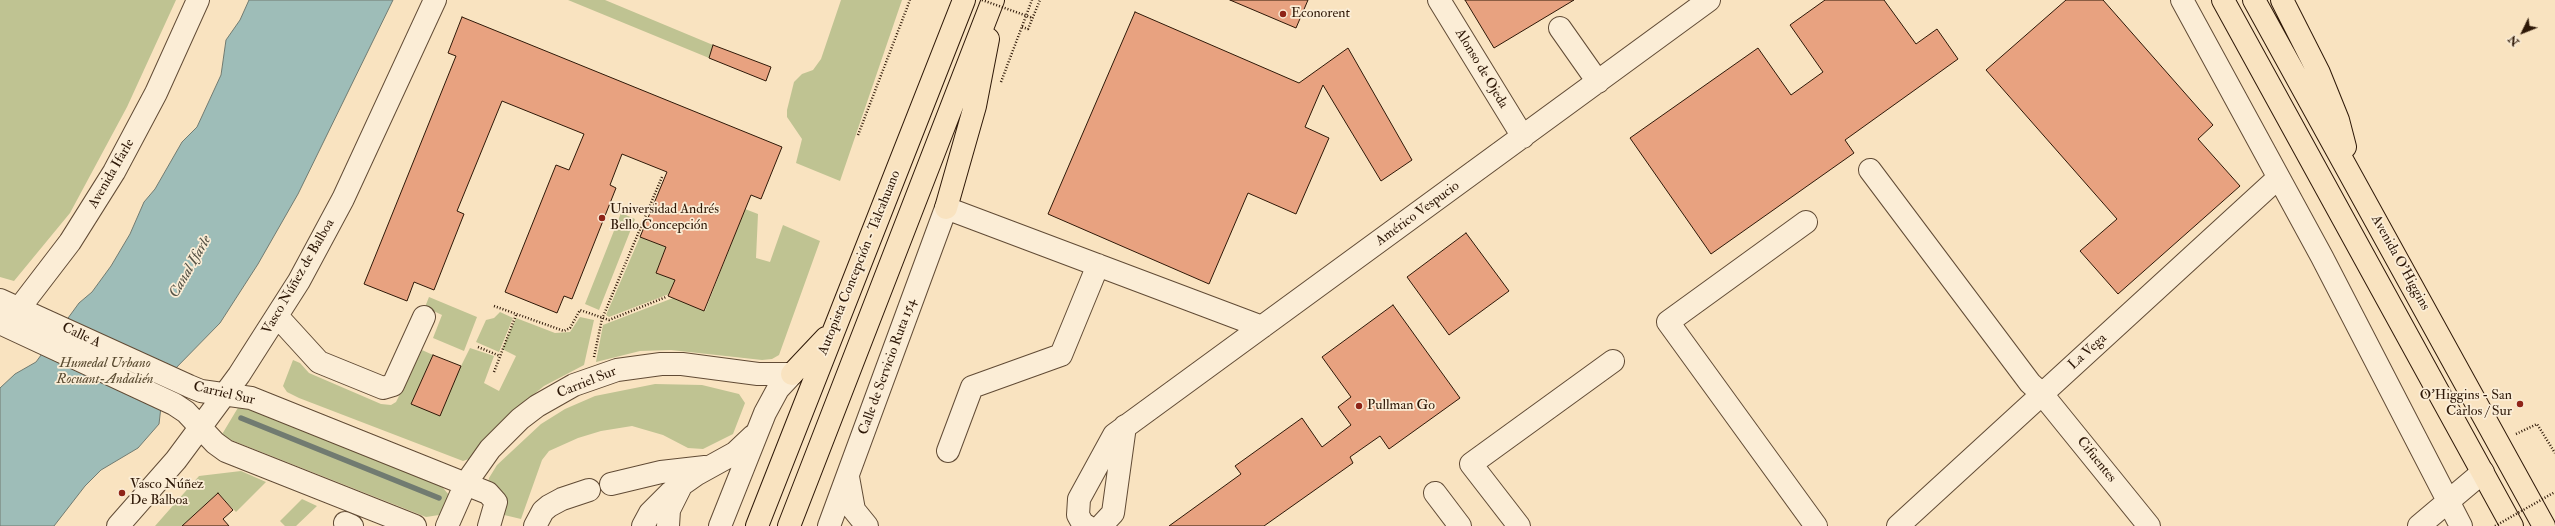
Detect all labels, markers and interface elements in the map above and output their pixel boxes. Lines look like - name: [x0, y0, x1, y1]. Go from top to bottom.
- place label: Econorent: [1291, 6, 1350, 22]
- marker: Econorent: [1278, 9, 1288, 19]
- north arrow: [2503, 12, 2543, 52]
- street label: Alonso de Ojeda: [1451, 26, 1511, 112]
- text: N: [2506, 32, 2522, 49]
- street label: Avenida Ifarle: [85, 136, 139, 212]
- street label: Autopista Concepción - Talcahuano: [815, 168, 905, 358]
- street label: Américo Vespucio: [1373, 178, 1463, 250]
- place label: Universidad Andrés Bello Concepción: [610, 202, 719, 234]
- street label: Avenida O'Higgins: [2367, 212, 2433, 314]
- marker: Universidad Andrés Bello Concepción: [597, 213, 607, 223]
- street label: Vasco Núñez de Balboa: [259, 216, 339, 338]
- water label: Canal Ifarle: [166, 233, 216, 301]
- street label: Calle de Servicio Ruta 154: [856, 297, 920, 437]
- street label: Calle A: [59, 320, 103, 352]
- street label: La Vega: [2065, 330, 2111, 374]
- park label: Humedal Urbano Rocuant-Andalién: [57, 356, 153, 388]
- street label: Carriel Sur: [555, 363, 619, 403]
- street label: Carriel Sur: [192, 379, 256, 409]
- place label: O'Higgins - San Carlos / Sur: [2420, 388, 2512, 420]
- place label: Pullman Go: [1367, 398, 1435, 414]
- marker: O'Higgins - San Carlos / Sur: [2515, 399, 2525, 409]
- marker: Pullman Go: [1354, 401, 1364, 411]
- street label: Cifuentes: [2073, 434, 2119, 486]
- place label: Vasco Núñez De Balboa: [130, 477, 204, 510]
- marker: Vasco Núñez De Balboa: [117, 488, 127, 498]

